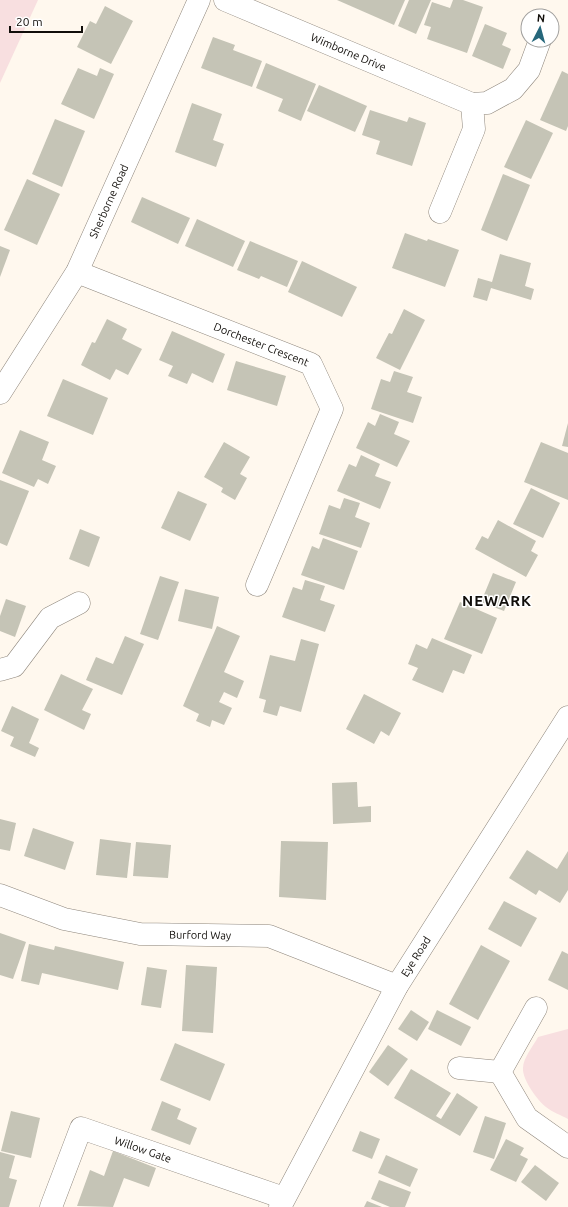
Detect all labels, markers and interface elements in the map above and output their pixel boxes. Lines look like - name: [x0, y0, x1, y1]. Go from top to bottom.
- scale bar: [10, 8, 82, 34]
- north arrow: [520, 8, 560, 48]
- text: N: [536, 12, 546, 24]
- text: 20 m: [16, 15, 43, 28]
- street label: Wimborne Drive: [309, 31, 388, 73]
- street label: Sherborne Road: [87, 162, 131, 240]
- street label: Dorchester Crescent: [212, 320, 311, 369]
- district label: NEWARK: [462, 592, 532, 609]
- street label: Burford Way: [169, 928, 232, 941]
- street label: Eye Road: [399, 934, 433, 979]
- street label: Willow Gate: [113, 1134, 173, 1165]

